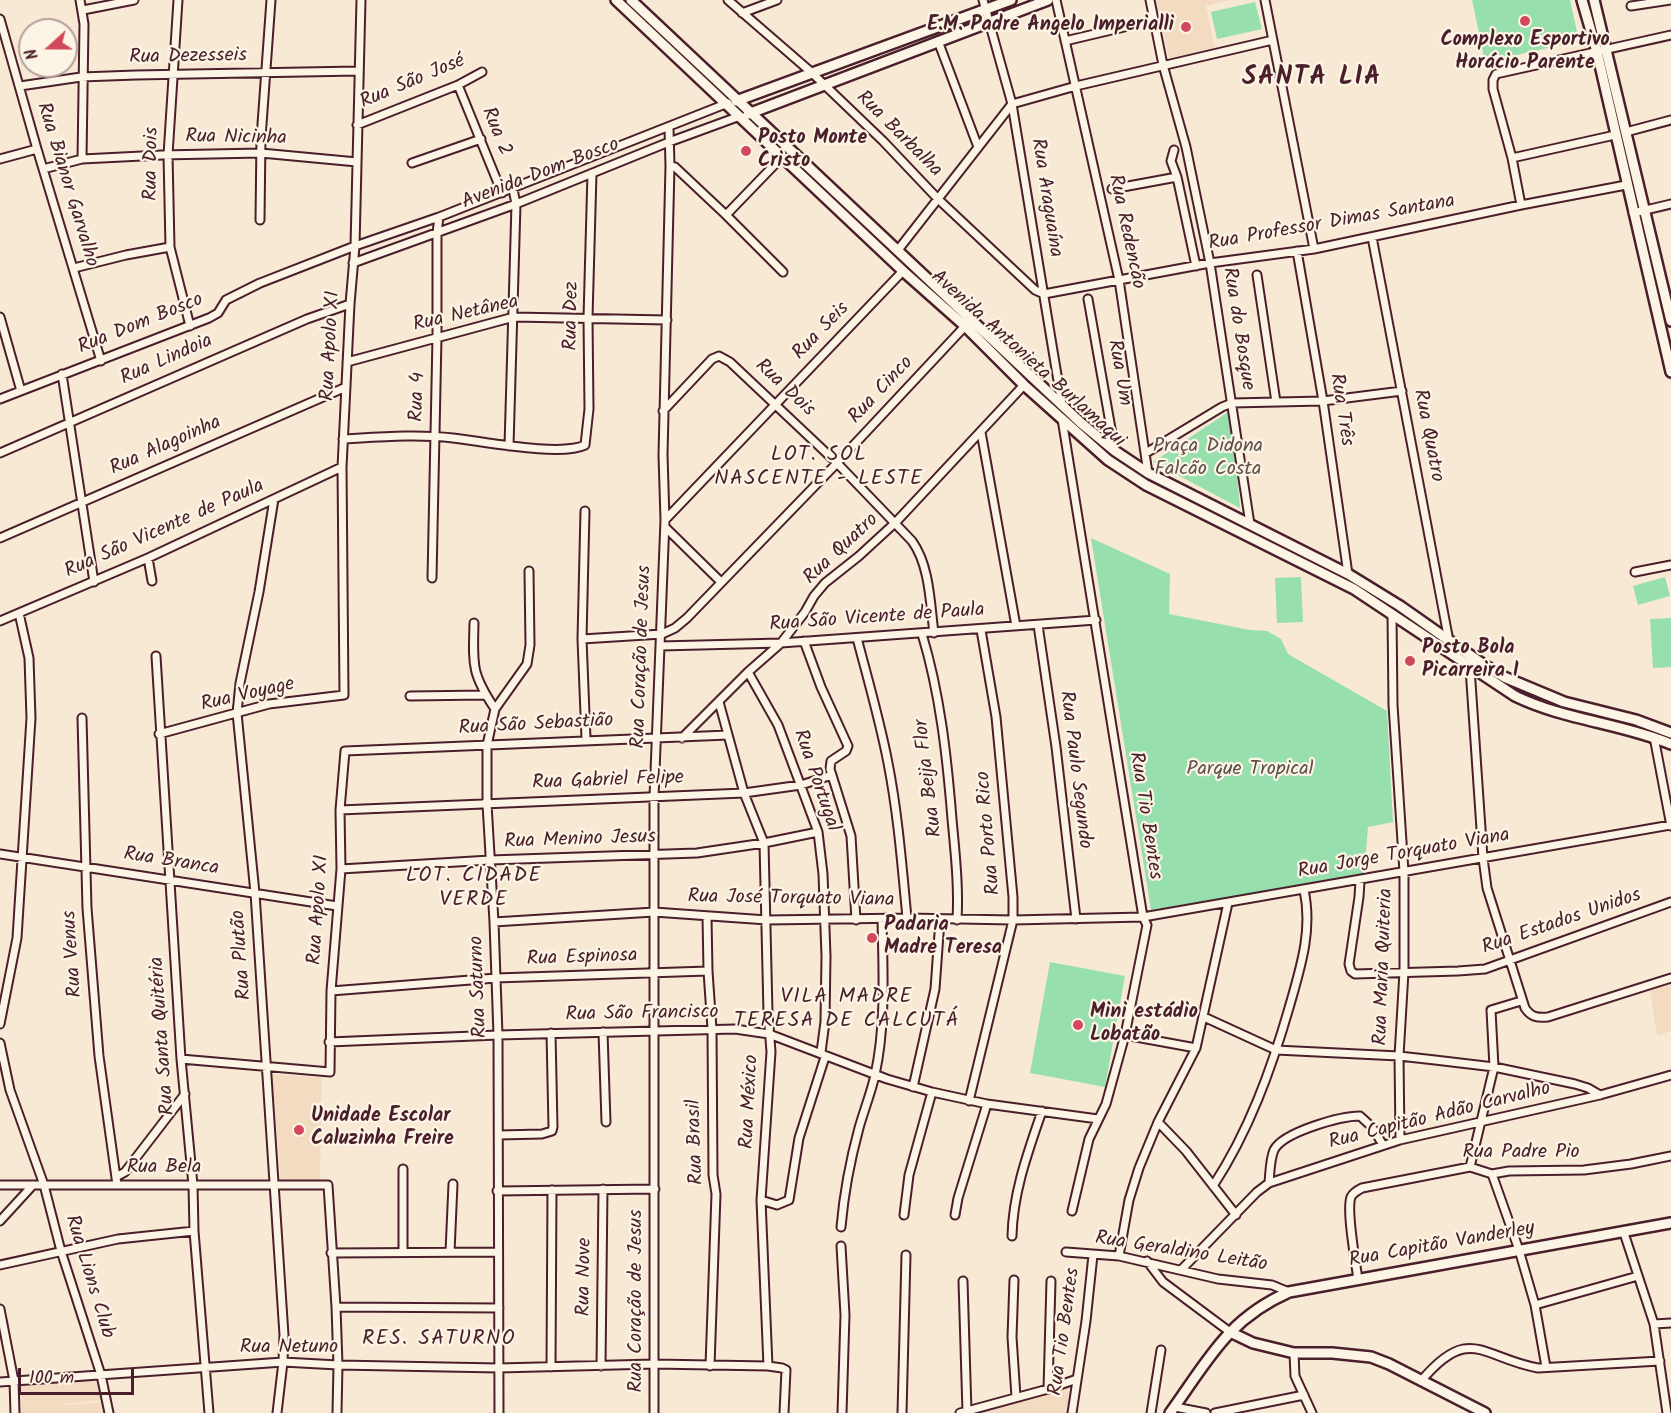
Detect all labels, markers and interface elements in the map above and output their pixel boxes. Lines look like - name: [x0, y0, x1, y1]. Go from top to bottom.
- marker: Complexo Esportivo Horácio Parente: [1518, 14, 1532, 28]
- place label: E.M. Padre Angelo Imperialli: [927, 15, 1174, 39]
- north arrow: [18, 18, 78, 78]
- marker: E.M. Padre Angelo Imperialli: [1179, 20, 1193, 34]
- place label: Complexo Esportivo Horácio Parente: [1440, 30, 1610, 77]
- text: N: [19, 45, 46, 63]
- street label: Rua Dezesseis: [129, 45, 247, 71]
- street label: Rua São José: [357, 50, 469, 116]
- district label: SANTA LIA: [1242, 64, 1382, 96]
- street label: Rua Barbalha: [850, 87, 946, 183]
- street label: Rua Bianor Garvalho: [30, 100, 102, 270]
- street label: Rua 2: [474, 104, 516, 160]
- street label: Rua Nicinha: [185, 126, 287, 152]
- street label: Rua Dois: [140, 127, 166, 201]
- place label: Posto Monte Cristo: [758, 128, 867, 175]
- street label: Avenida Dom Bosco: [459, 134, 623, 216]
- street label: Rua Araguaína: [1024, 137, 1066, 259]
- marker: Posto Monte Cristo: [739, 144, 753, 158]
- street label: Rua Redencão: [1101, 173, 1149, 291]
- street label: Rua Professor Dimas Santana: [1207, 190, 1457, 258]
- street label: Avenida Antonieta Burlamaqui: [925, 266, 1129, 454]
- street label: Rua do Bosque: [1215, 266, 1259, 392]
- street label: Rua Dez: [560, 281, 586, 351]
- street label: Rua Dom Bosco: [75, 289, 207, 361]
- street label: Rua Apolo XI: [317, 290, 347, 402]
- street label: Rua Netânea: [411, 291, 521, 339]
- street label: Rua Seis: [788, 298, 856, 366]
- street label: Rua Lindoia: [117, 330, 217, 392]
- street label: Rua Um: [1100, 338, 1136, 408]
- street label: Rua Cinco: [845, 352, 919, 430]
- street label: Rua Dois: [749, 355, 819, 423]
- street label: Rua 4: [406, 372, 432, 422]
- street label: Rua Três: [1322, 372, 1358, 448]
- street label: Rua Quatro: [1406, 388, 1448, 484]
- street label: Rua Alagoinha: [107, 412, 225, 482]
- park label: Praça Didona Falcão Costa: [1153, 436, 1263, 483]
- district label: LOT. SOL NASCENTE - LESTE: [714, 443, 924, 493]
- street label: Rua São Vicente de Paula: [62, 475, 268, 585]
- street label: Rua Quatro: [799, 509, 885, 591]
- street label: Rua Coração de Jesus: [628, 565, 658, 749]
- street label: Rua São Vicente de Paula: [769, 600, 985, 638]
- place label: Posto Bola Picarreira I: [1422, 638, 1519, 685]
- marker: Posto Bola Picarreira I: [1403, 654, 1417, 668]
- street label: Rua Voyage: [199, 674, 297, 718]
- street label: Rua Paulo Segundo: [1052, 690, 1096, 850]
- street label: Rua São Sebastião: [458, 710, 614, 742]
- street label: Rua Beija Flor: [911, 718, 949, 838]
- street label: Rua Portugal: [786, 727, 844, 835]
- street label: Rua Tio Bentes: [1122, 750, 1166, 882]
- park label: Parque Tropical: [1187, 759, 1313, 783]
- street label: Rua Gabriel Felipe: [532, 767, 684, 797]
- street label: Rua Porto Rico: [973, 770, 1007, 896]
- street label: Rua Jorge Torquato Viana: [1296, 825, 1512, 885]
- street label: Rua Menino Jesus: [504, 826, 656, 856]
- street label: Rua Branca: [122, 844, 220, 882]
- street label: Rua Apolo XI: [304, 854, 336, 966]
- district label: LOT. CIDADE VERDE: [406, 864, 542, 914]
- street label: Rua Estados Unidos: [1479, 885, 1645, 961]
- street label: Rua José Torquato Viana: [687, 886, 895, 914]
- street label: Rua Maria Quiteria: [1370, 888, 1400, 1046]
- street label: Rua Plutão: [228, 909, 258, 1001]
- street label: Rua Venus: [59, 910, 89, 998]
- place label: Padaria Madre Teresa: [884, 915, 1002, 962]
- marker: Padaria Madre Teresa: [865, 931, 879, 945]
- street label: Rua Saturno: [466, 935, 494, 1039]
- street label: Rua Espinosa: [526, 945, 638, 973]
- street label: Rua Santa Quitéria: [146, 956, 182, 1116]
- district label: VILA MADRE TERESA DE CALCUTÁ: [734, 985, 960, 1035]
- street label: Rua São Francisco: [565, 1002, 719, 1028]
- place label: Mini estádio Lobatão: [1090, 1002, 1198, 1049]
- marker: Mini estádio Lobatão: [1071, 1018, 1085, 1032]
- street label: Rua México: [737, 1054, 765, 1150]
- street label: Rua Capitão Adão Carvalho: [1327, 1078, 1553, 1156]
- street label: Rua Brasil: [684, 1099, 710, 1185]
- place label: Unidade Escolar Caluzinha Freire: [311, 1106, 454, 1153]
- marker: Unidade Escolar Caluzinha Freire: [292, 1123, 306, 1137]
- street label: Rua Padre Pio: [1462, 1142, 1580, 1166]
- street label: Rua Bela: [127, 1157, 201, 1181]
- street label: Rua Coração de Jesus: [626, 1209, 650, 1393]
- street label: Rua Lions Club: [58, 1212, 118, 1342]
- street label: Rua Capitão Vanderley: [1347, 1218, 1537, 1274]
- street label: Rua Geraldino Leitão: [1093, 1228, 1269, 1278]
- street label: Rua Nove: [573, 1237, 599, 1317]
- street label: Rua Tio Bentes: [1045, 1267, 1087, 1397]
- district label: RES. SATURNO: [362, 1327, 516, 1353]
- street label: Rua Netuno: [240, 1337, 338, 1361]
- scale bar: [21, 1356, 136, 1394]
- text: 100 m: [29, 1364, 74, 1393]

